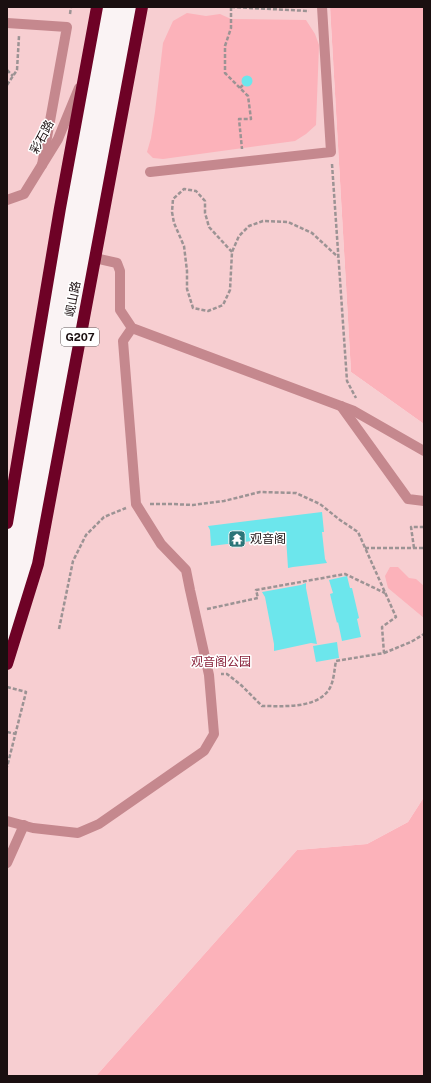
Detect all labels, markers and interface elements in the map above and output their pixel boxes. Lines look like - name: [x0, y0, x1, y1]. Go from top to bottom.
- street label: 彩石路: [27, 118, 57, 156]
- street label: 岘山路: [63, 280, 83, 318]
- road number: G207: [61, 328, 99, 346]
- temple icon: 观音阁: [227, 529, 247, 549]
- place label: 观音阁: [250, 532, 286, 546]
- park label: 观音阁公园: [191, 655, 251, 669]

